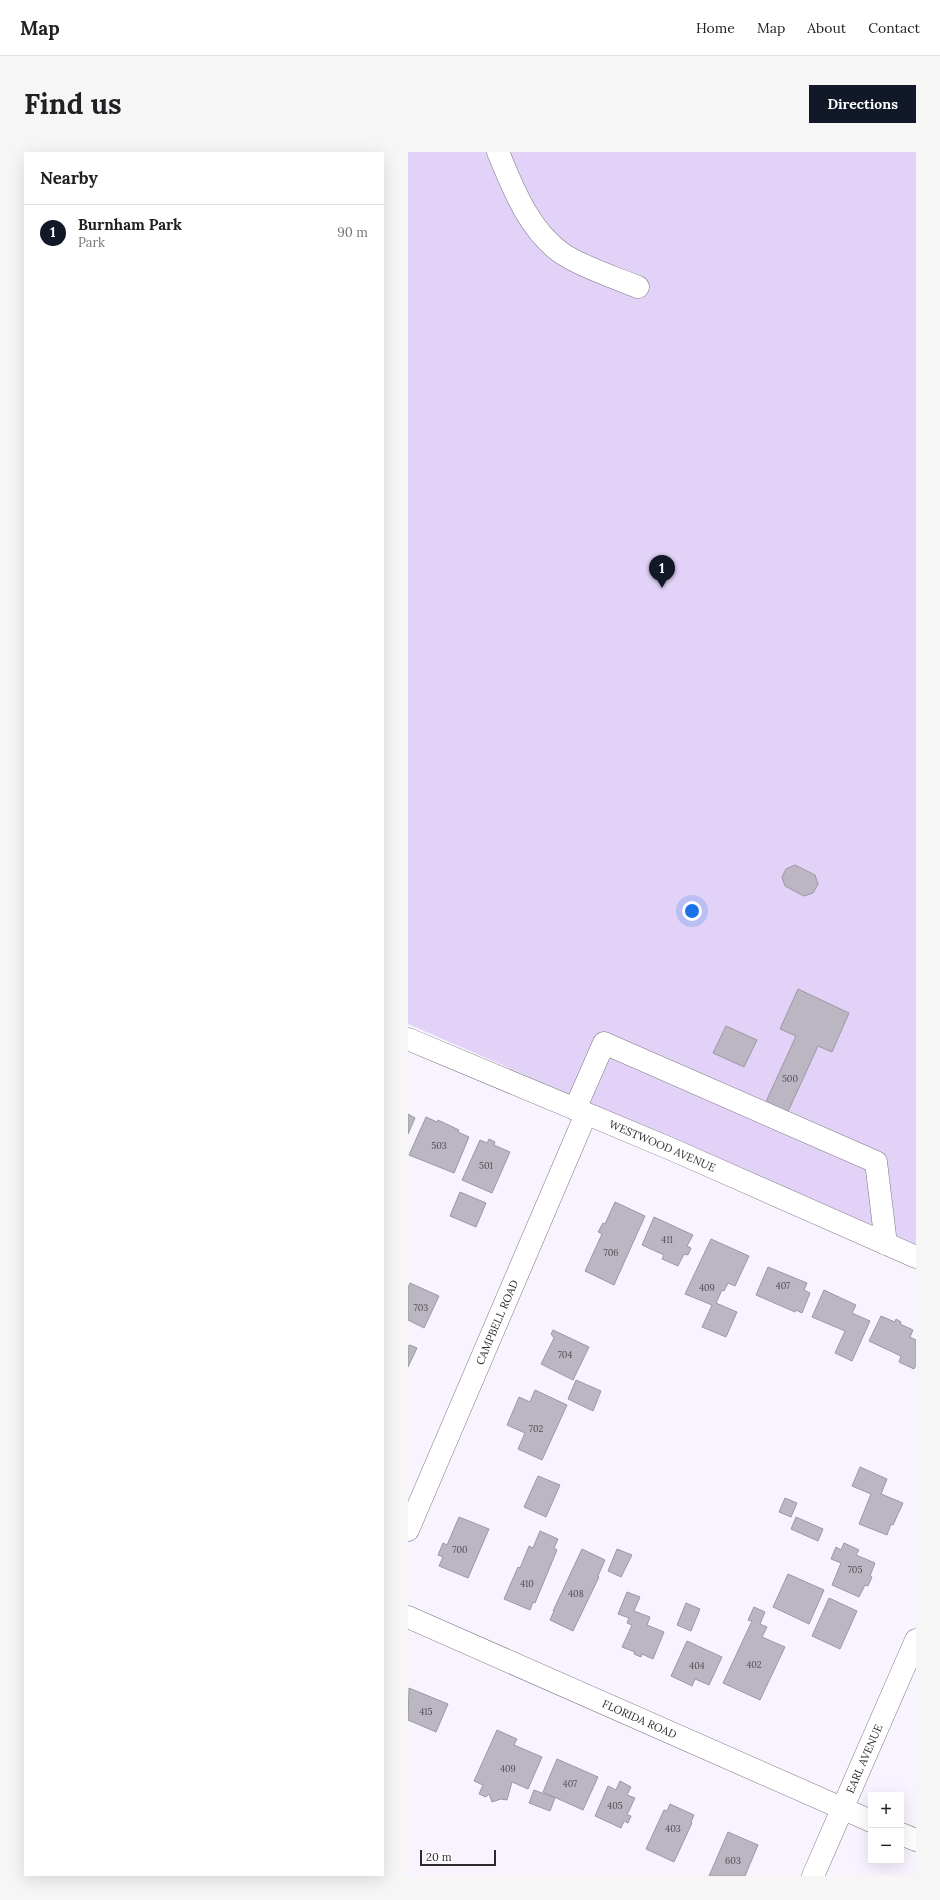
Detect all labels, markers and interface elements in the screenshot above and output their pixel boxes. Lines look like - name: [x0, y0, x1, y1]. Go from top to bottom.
- text: Map: [20, 16, 60, 40]
- text: Home: [696, 19, 735, 37]
- text: Map: [757, 19, 785, 37]
- text: About: [807, 19, 846, 37]
- text: Contact: [868, 19, 920, 37]
- button: Directions: [809, 85, 916, 123]
- text: Find us: [24, 86, 122, 122]
- text: Nearby: [40, 167, 98, 189]
- text: Burnham Park: [78, 215, 182, 234]
- text: 1: [50, 224, 56, 241]
- text: 90 m: [337, 224, 368, 241]
- text: Park: [78, 234, 105, 251]
- pin: 1: [649, 555, 675, 588]
- your location: [682, 901, 702, 921]
- house number: 500: [782, 1073, 798, 1084]
- street label: WESTWOOD AVENUE: [607, 1117, 718, 1175]
- house number: 503: [431, 1140, 447, 1151]
- house number: 501: [479, 1160, 493, 1171]
- house number: 411: [661, 1234, 673, 1245]
- house number: 706: [604, 1247, 618, 1258]
- street label: CAMPBELL ROAD: [473, 1278, 521, 1367]
- house number: 407: [776, 1280, 790, 1291]
- house number: 409: [699, 1282, 715, 1293]
- house number: 703: [414, 1302, 428, 1313]
- house number: 704: [558, 1349, 572, 1360]
- house number: 702: [529, 1423, 543, 1434]
- house number: 700: [452, 1544, 468, 1555]
- house number: 705: [848, 1564, 862, 1575]
- house number: 410: [520, 1578, 534, 1589]
- house number: 408: [568, 1588, 584, 1599]
- house number: 402: [746, 1659, 762, 1670]
- house number: 404: [689, 1660, 705, 1671]
- street label: FLORIDA ROAD: [600, 1697, 679, 1742]
- house number: 415: [419, 1706, 433, 1717]
- street label: EARL AVENUE: [843, 1722, 885, 1795]
- house number: 409: [500, 1763, 516, 1774]
- house number: 407: [563, 1778, 577, 1789]
- map controls: [868, 1792, 904, 1864]
- button: +: [868, 1792, 904, 1828]
- house number: 405: [607, 1800, 623, 1811]
- house number: 403: [665, 1823, 681, 1834]
- button: −: [868, 1828, 904, 1864]
- scale bar: [420, 1848, 496, 1867]
- text: 20 m: [426, 1850, 451, 1864]
- house number: 603: [725, 1855, 741, 1866]

